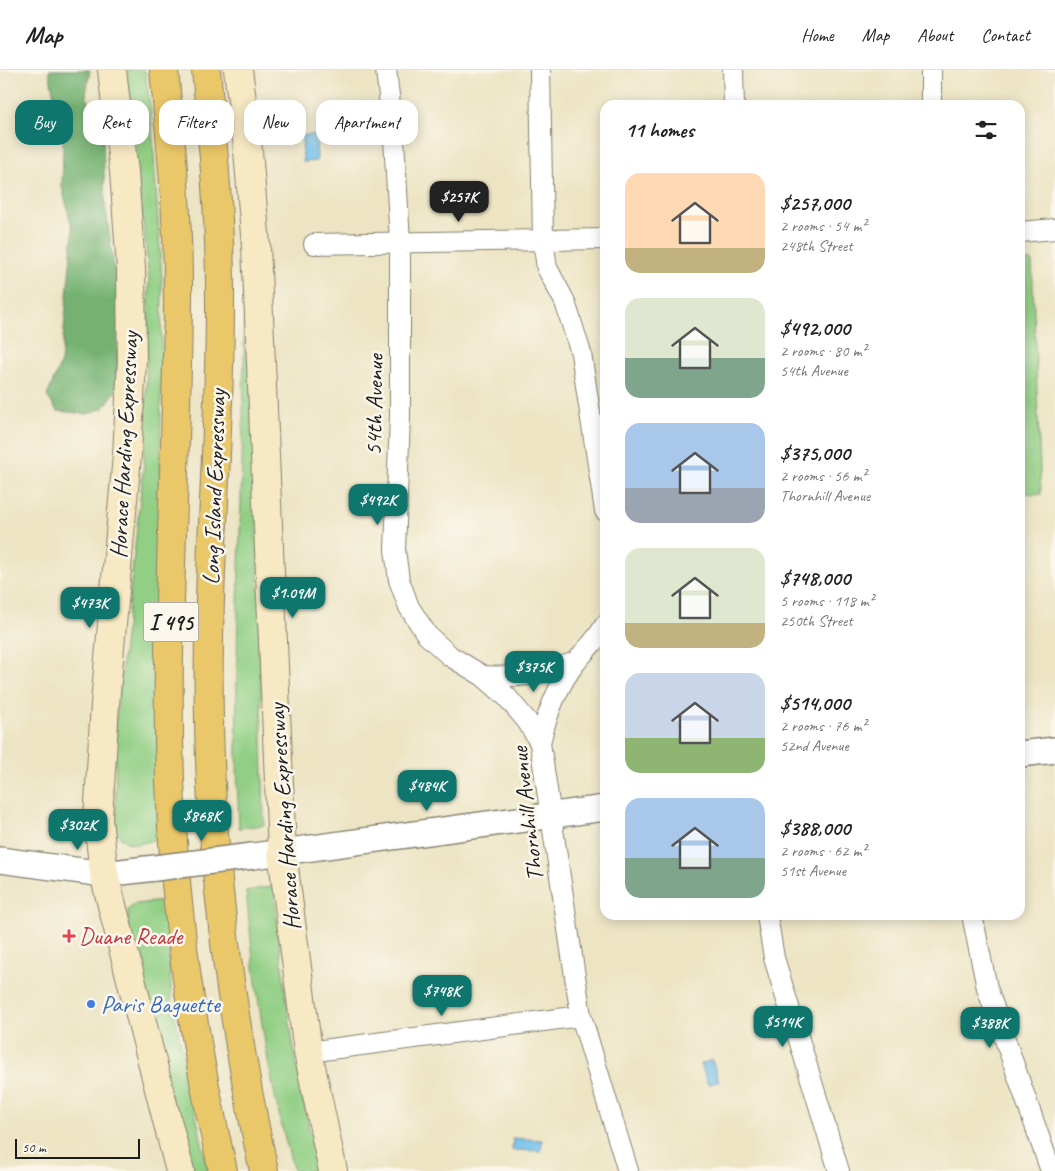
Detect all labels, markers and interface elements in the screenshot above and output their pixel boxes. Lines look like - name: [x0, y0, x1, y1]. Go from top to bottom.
- text: Map: [25, 20, 62, 50]
- text: Home: [801, 24, 834, 46]
- text: Map: [862, 24, 889, 46]
- text: About: [917, 24, 953, 46]
- text: Contact: [981, 24, 1030, 46]
- chip: Buy: [15, 100, 73, 145]
- chip: Rent: [83, 100, 149, 145]
- chip: Filters: [159, 100, 234, 145]
- chip: New: [244, 100, 306, 145]
- chip: Apartment: [316, 100, 418, 145]
- icon: filters: [972, 116, 1000, 144]
- text: 11 homes: [625, 117, 694, 143]
- pin: $257K: [424, 180, 494, 223]
- text: $257K: [441, 187, 477, 207]
- text: $257,000: [780, 190, 850, 216]
- icon: home: [665, 193, 725, 253]
- text: 2 rooms · 54 m²: [780, 216, 866, 236]
- text: 248th Street: [780, 236, 853, 256]
- text: $492,000: [780, 315, 850, 341]
- icon: home: [665, 318, 725, 378]
- street label: Horace Harding Expressway: [103, 329, 145, 559]
- text: 2 rooms · 80 m²: [780, 341, 866, 361]
- street label: 54th Avenue: [358, 352, 390, 456]
- text: 54th Avenue: [780, 361, 848, 381]
- street label: Long Island Expressway: [196, 387, 232, 585]
- text: $375,000: [780, 440, 850, 466]
- icon: home: [665, 443, 725, 503]
- text: 2 rooms · 56 m²: [780, 466, 866, 486]
- pin: $492K: [343, 484, 413, 526]
- text: Thornhill Avenue: [780, 486, 870, 506]
- text: $492K: [360, 490, 396, 510]
- text: $748,000: [780, 565, 850, 591]
- icon: home: [665, 568, 725, 628]
- pin: $1.09M: [252, 576, 334, 619]
- text: $1.09M: [271, 583, 315, 603]
- pin: $473K: [55, 586, 125, 629]
- text: 5 rooms · 118 m²: [780, 591, 874, 611]
- text: $473K: [72, 593, 108, 613]
- road number: I 495: [144, 602, 198, 642]
- text: 250th Street: [780, 611, 853, 631]
- pin: $375K: [499, 650, 569, 693]
- text: $375K: [516, 657, 552, 677]
- text: $514,000: [780, 690, 850, 716]
- icon: home: [665, 693, 725, 753]
- street label: Horace Harding Expressway: [261, 701, 307, 931]
- text: 2 rooms · 76 m²: [780, 716, 866, 736]
- text: 52nd Avenue: [780, 736, 849, 756]
- street label: Thornhill Avenue: [504, 743, 550, 883]
- pin: $484K: [392, 770, 462, 812]
- text: $484K: [409, 776, 445, 796]
- pin: $868K: [167, 800, 237, 842]
- text: $868K: [183, 806, 221, 826]
- pin: $302K: [43, 808, 113, 851]
- text: $302K: [60, 815, 96, 835]
- text: $388,000: [780, 815, 850, 841]
- icon: home: [665, 818, 725, 878]
- text: 2 rooms · 62 m²: [780, 841, 866, 861]
- text: 51st Avenue: [780, 861, 846, 881]
- place label: Duane Reade: [79, 921, 185, 951]
- marker: Duane Reade: [63, 930, 75, 942]
- pin: $748K: [407, 974, 477, 1017]
- text: $748K: [424, 981, 460, 1001]
- place label: Paris Baguette: [101, 989, 222, 1019]
- marker: Paris Baguette: [85, 998, 97, 1010]
- pin: $514K: [748, 1006, 818, 1048]
- pin: $388K: [955, 1006, 1025, 1049]
- text: $514K: [765, 1012, 801, 1032]
- text: $388K: [972, 1013, 1008, 1033]
- scale bar: [15, 1136, 140, 1159]
- text: 50 m: [22, 1139, 46, 1156]

